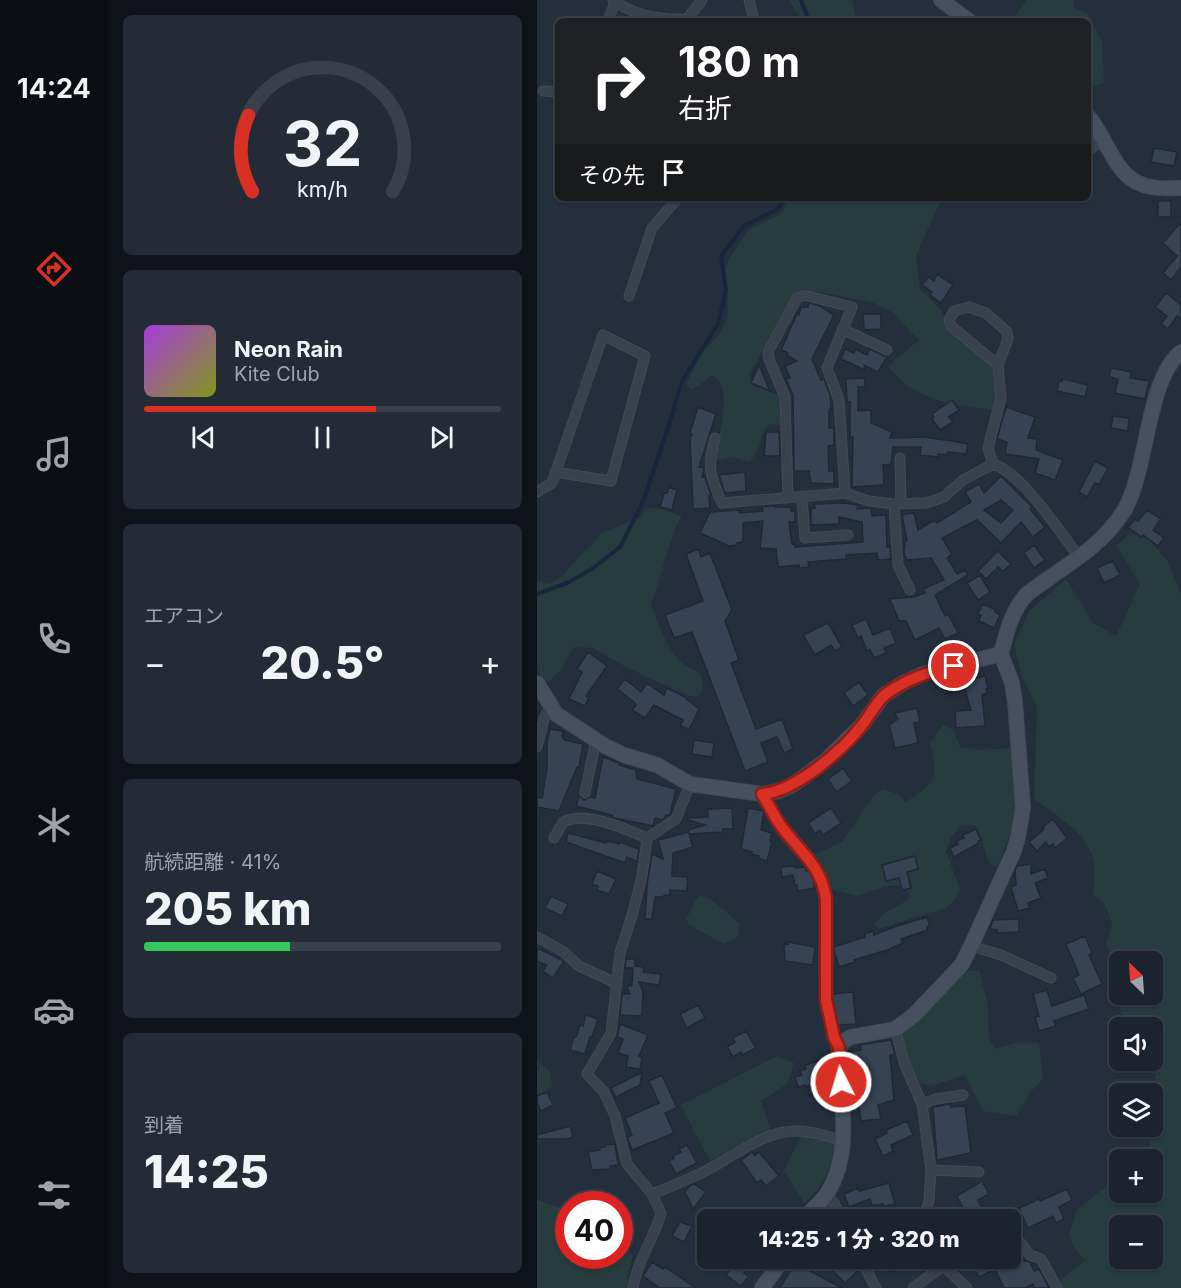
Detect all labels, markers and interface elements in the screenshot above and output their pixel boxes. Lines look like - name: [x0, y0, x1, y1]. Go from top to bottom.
- text: 180 m: [678, 36, 800, 87]
- icon: right: [579, 42, 657, 120]
- text: 14:24: [17, 72, 91, 105]
- text: 右折: [678, 92, 732, 125]
- text: 32: [283, 106, 362, 181]
- icon: arrive: [657, 156, 690, 189]
- text: その先: [579, 162, 645, 188]
- text: km/h: [297, 176, 348, 202]
- icon: directions: [33, 248, 75, 290]
- text: Neon Rain: [234, 336, 343, 362]
- text: Kite Club: [234, 362, 320, 386]
- icon: previous: [187, 421, 220, 454]
- icon: pause: [306, 421, 339, 454]
- icon: next: [425, 421, 458, 454]
- icon: music: [33, 433, 75, 475]
- text: エアコン: [144, 604, 224, 628]
- icon: phone: [33, 618, 75, 660]
- text: 20.5°: [261, 635, 384, 690]
- pin: [928, 640, 979, 691]
- text: −: [144, 643, 166, 683]
- text: +: [479, 643, 501, 683]
- icon: arrive: [937, 649, 970, 682]
- icon: climate: [33, 804, 75, 846]
- text: 航続距離 · 41%: [144, 850, 281, 874]
- text: 205 km: [144, 881, 311, 936]
- north arrow: [1109, 951, 1163, 1005]
- map controls: [1109, 951, 1163, 1269]
- icon: car: [33, 989, 75, 1031]
- button: sound: [1109, 1017, 1163, 1071]
- position arrow: [809, 1050, 873, 1114]
- button: layers: [1109, 1083, 1163, 1137]
- text: 到着: [144, 1113, 184, 1137]
- text: 14:25: [144, 1144, 269, 1199]
- button: +: [1109, 1149, 1163, 1203]
- icon: filters: [33, 1174, 75, 1216]
- speed limit sign: 40: [555, 1191, 633, 1269]
- button: −: [1109, 1215, 1163, 1269]
- text: 14:25 · 1 分 · 320 m: [758, 1226, 960, 1252]

